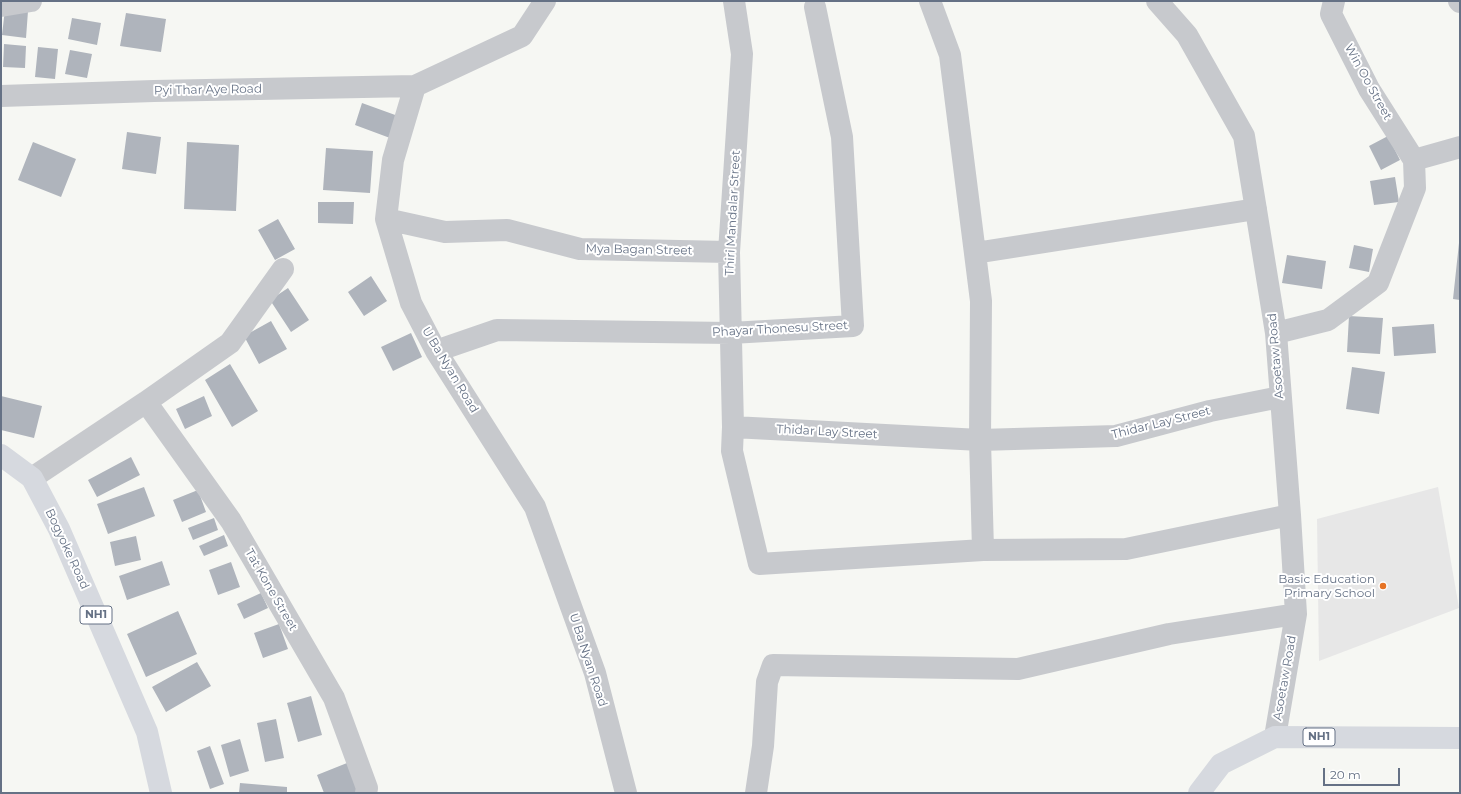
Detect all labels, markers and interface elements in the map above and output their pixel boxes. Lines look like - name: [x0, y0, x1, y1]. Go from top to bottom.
- street label: Win Oo Street: [1341, 42, 1395, 122]
- street label: Pyi Thar Aye Road: [154, 82, 262, 98]
- street label: Thiri Mandalar Street: [723, 150, 743, 276]
- street label: Mya Bagan Street: [585, 242, 693, 258]
- street label: Asoetaw Road: [1265, 313, 1287, 399]
- street label: Phayar Thonesu Street: [712, 318, 848, 340]
- street label: U Ba Nyan Road: [419, 324, 481, 416]
- street label: Thidar Lay Street: [1110, 404, 1212, 442]
- street label: Thidar Lay Street: [776, 422, 878, 442]
- street label: Bogyoke Road: [42, 506, 92, 592]
- street label: Tat Kone Street: [242, 546, 300, 634]
- place label: Basic Education Primary School: [1278, 572, 1375, 600]
- marker: Basic Education Primary School: [1378, 581, 1388, 591]
- road number: NH1: [80, 606, 112, 624]
- street label: U Ba Nyan Road: [566, 611, 610, 709]
- street label: Asoetaw Road: [1270, 634, 1300, 722]
- road number: NH1: [1303, 728, 1335, 746]
- scale bar: [1325, 760, 1402, 786]
- text: 20 m: [1330, 767, 1361, 782]

